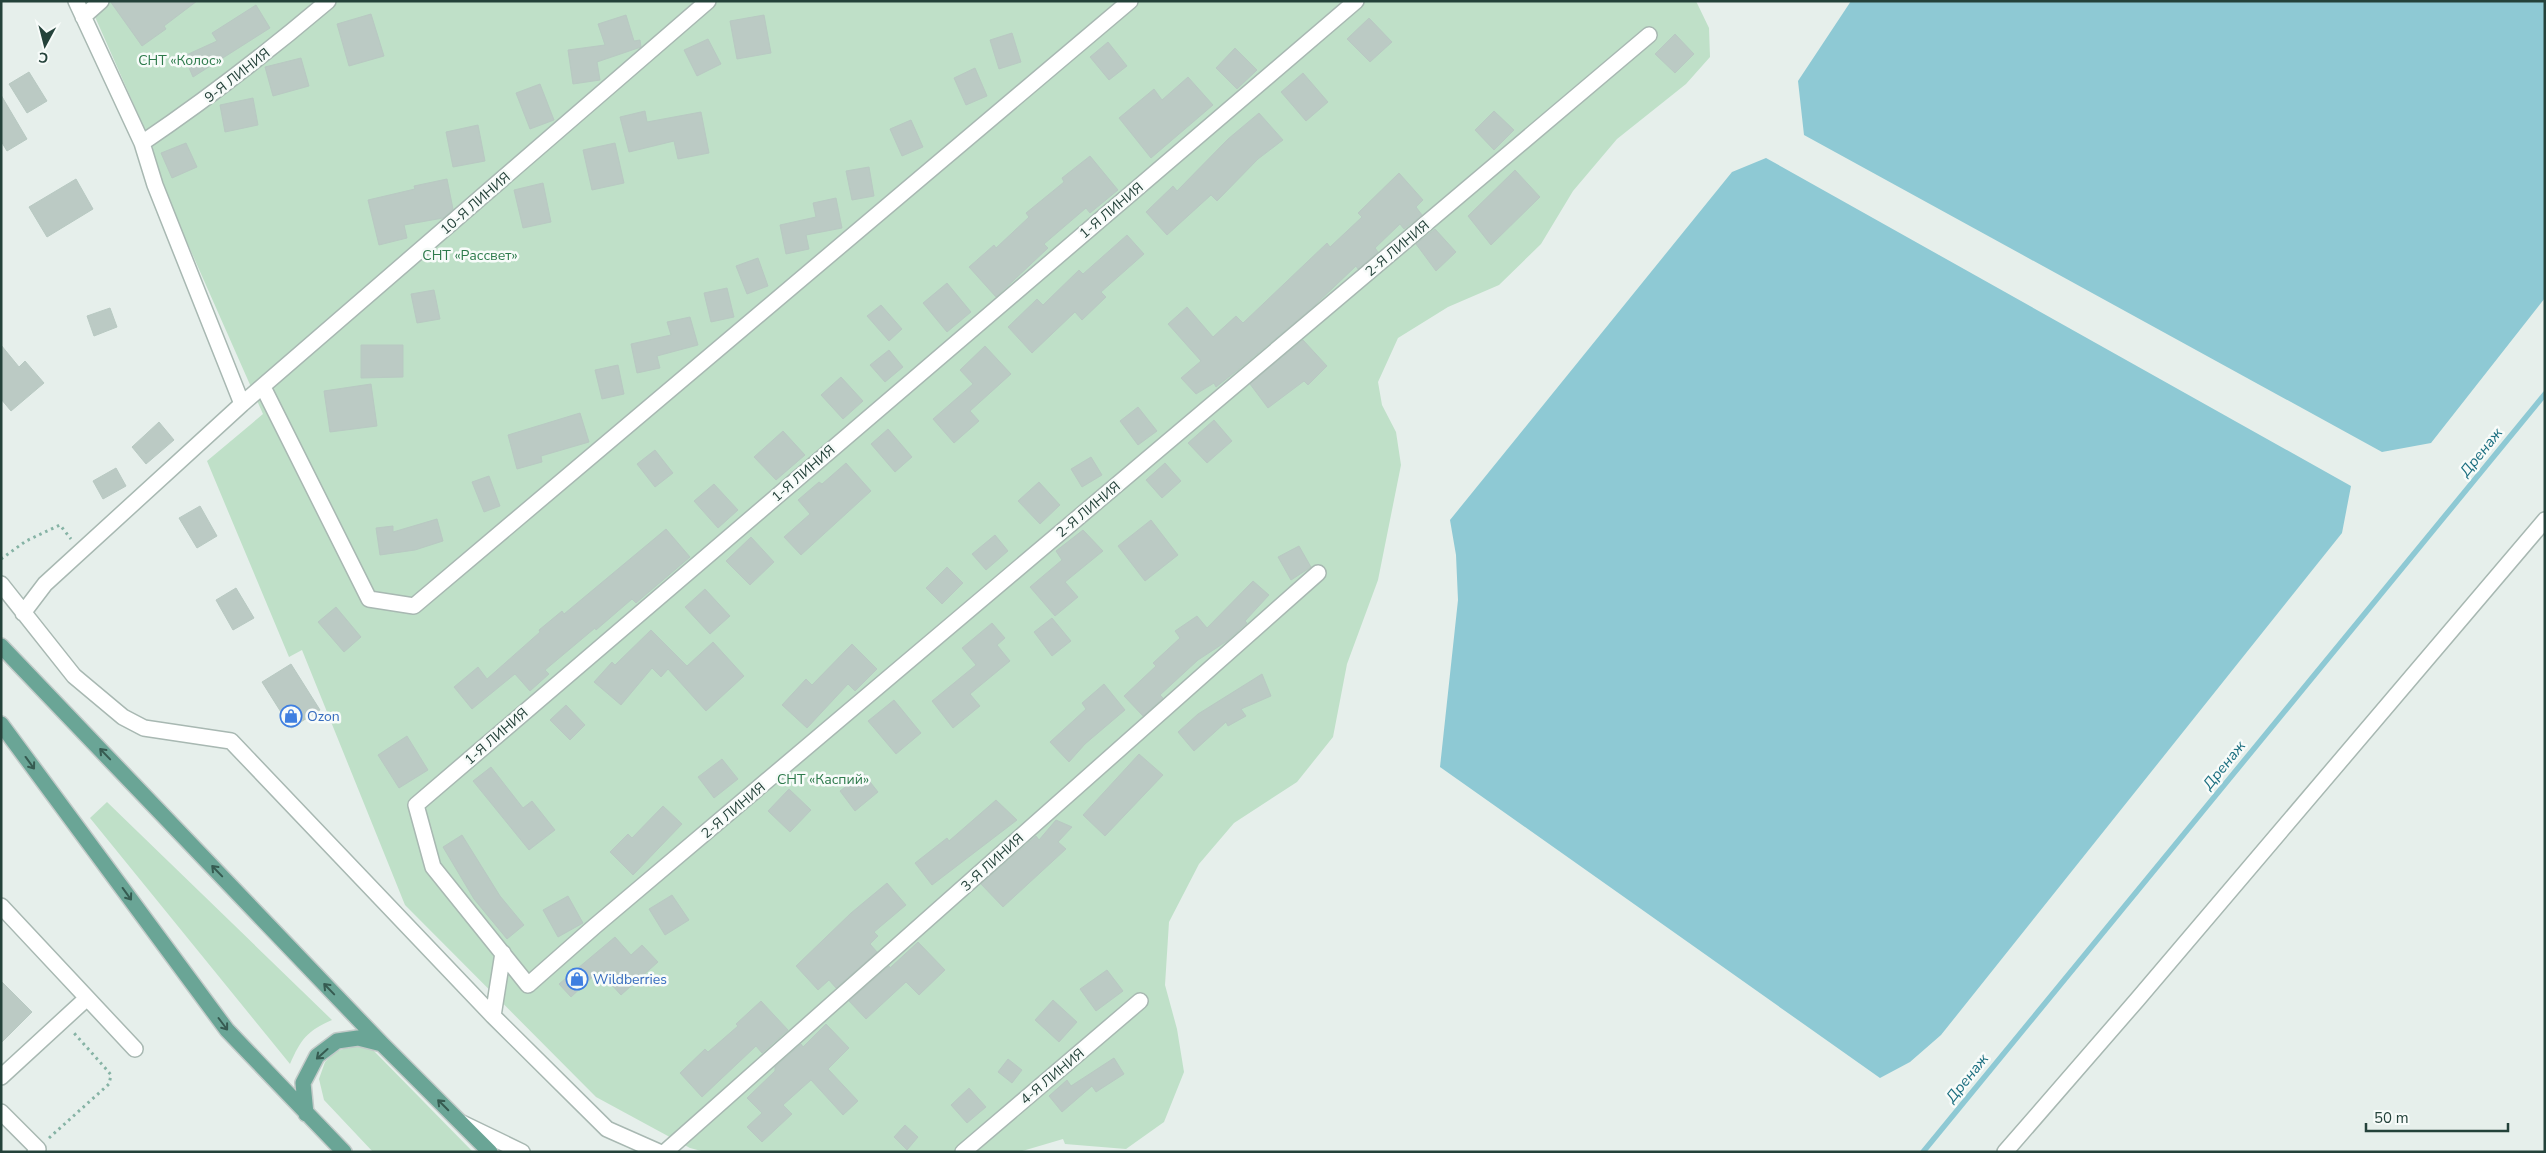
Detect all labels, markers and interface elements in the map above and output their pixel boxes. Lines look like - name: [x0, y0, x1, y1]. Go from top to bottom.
- north arrow: [20, 20, 70, 70]
- street label: 9-Я ЛИНИЯ: [201, 44, 274, 107]
- text: С: [37, 47, 49, 67]
- park label: СНТ «Колос»: [138, 51, 222, 70]
- street label: 10-Я ЛИНИЯ: [436, 168, 514, 239]
- street label: 1-Я ЛИНИЯ: [1075, 178, 1147, 243]
- street label: 2-Я ЛИНИЯ: [1361, 216, 1433, 281]
- park label: СНТ «Рассвет»: [422, 246, 518, 265]
- water label: Дренаж: [2455, 423, 2507, 481]
- street label: 1-Я ЛИНИЯ: [767, 440, 839, 506]
- street label: 2-Я ЛИНИЯ: [1052, 477, 1124, 542]
- street label: 1-Я ЛИНИЯ: [460, 703, 532, 769]
- shop icon: Ozon: [279, 704, 303, 728]
- place label: Ozon: [307, 707, 340, 726]
- water label: Дренаж: [2198, 736, 2250, 794]
- one-way arrow: [99, 748, 111, 760]
- one-way arrow: [25, 756, 35, 770]
- park label: СНТ «Каспий»: [777, 770, 869, 789]
- street label: 2-Я ЛИНИЯ: [697, 778, 769, 843]
- street label: 3-Я ЛИНИЯ: [957, 829, 1028, 896]
- one-way arrow: [211, 865, 223, 878]
- one-way arrow: [121, 887, 132, 900]
- shop icon: Wildberries: [565, 967, 589, 991]
- place label: Wildberries: [593, 970, 667, 989]
- one-way arrow: [323, 982, 335, 995]
- one-way arrow: [218, 1017, 228, 1031]
- street label: 4-Я ЛИНИЯ: [1016, 1044, 1088, 1109]
- one-way arrow: [315, 1048, 328, 1060]
- water label: Дренаж: [1941, 1049, 1993, 1107]
- one-way arrow: [437, 1099, 449, 1111]
- scale bar: [2366, 1100, 2508, 1132]
- text: 50 m: [2374, 1108, 2409, 1128]

